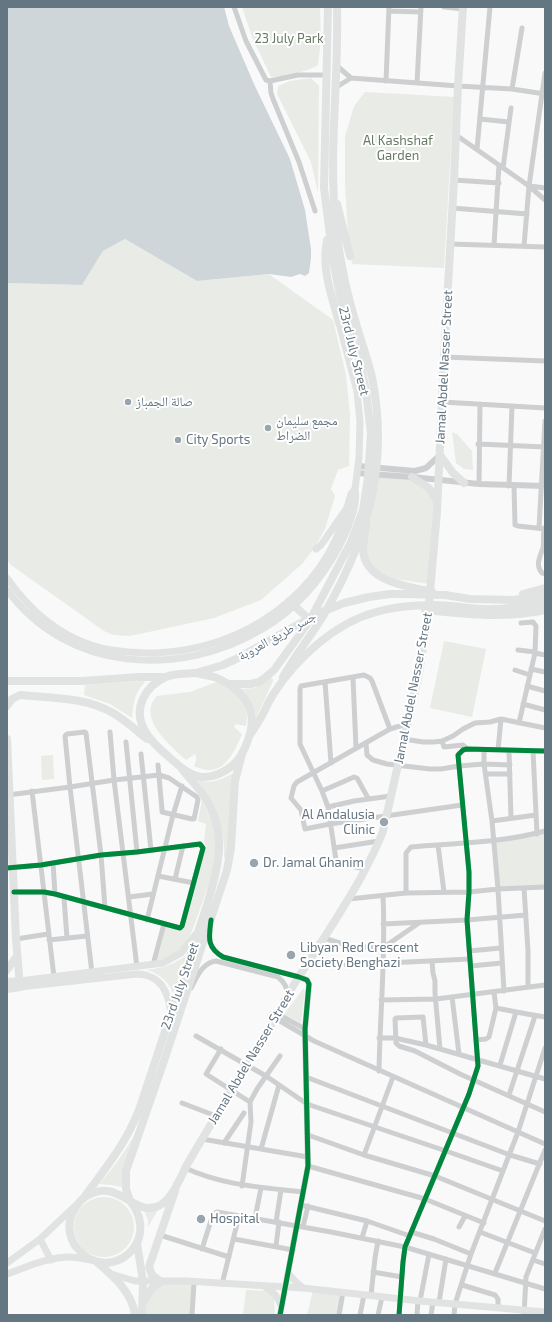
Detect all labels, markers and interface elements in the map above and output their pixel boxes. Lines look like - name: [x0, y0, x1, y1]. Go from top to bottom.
- park label: 23 July Park: [254, 31, 324, 47]
- park label: Al Kashshaf Garden: [363, 133, 433, 164]
- street label: Jamal Abdel Nasser Street: [432, 290, 456, 444]
- street label: 23rd July Street: [335, 305, 373, 397]
- place label: صالة الجمباز: [136, 394, 193, 410]
- marker: صالة الجمباز: [123, 397, 133, 407]
- place label: مجمع سليمان الضراط: [276, 413, 338, 444]
- marker: مجمع سليمان الضراط: [263, 423, 273, 433]
- place label: City Sports: [186, 432, 250, 448]
- marker: City Sports: [173, 435, 183, 445]
- street label: جسر طريق العروبة: [235, 608, 319, 664]
- street label: Jamal Abdel Nasser Street: [391, 611, 435, 765]
- place label: Al Andalusia Clinic: [302, 807, 375, 838]
- marker: Al Andalusia Clinic: [378, 816, 390, 828]
- place label: Dr. Jamal Ghanim: [263, 855, 364, 871]
- marker: Dr. Jamal Ghanim: [248, 857, 260, 869]
- street label: 23rd July Street: [158, 940, 202, 1032]
- place label: Libyan Red Crescent Society Benghazi: [300, 940, 419, 971]
- marker: Libyan Red Crescent Society Benghazi: [285, 949, 297, 961]
- street label: Jamal Abdel Nasser Street: [205, 987, 297, 1127]
- place label: Hospital: [210, 1211, 259, 1227]
- marker: Hospital: [195, 1213, 207, 1225]

